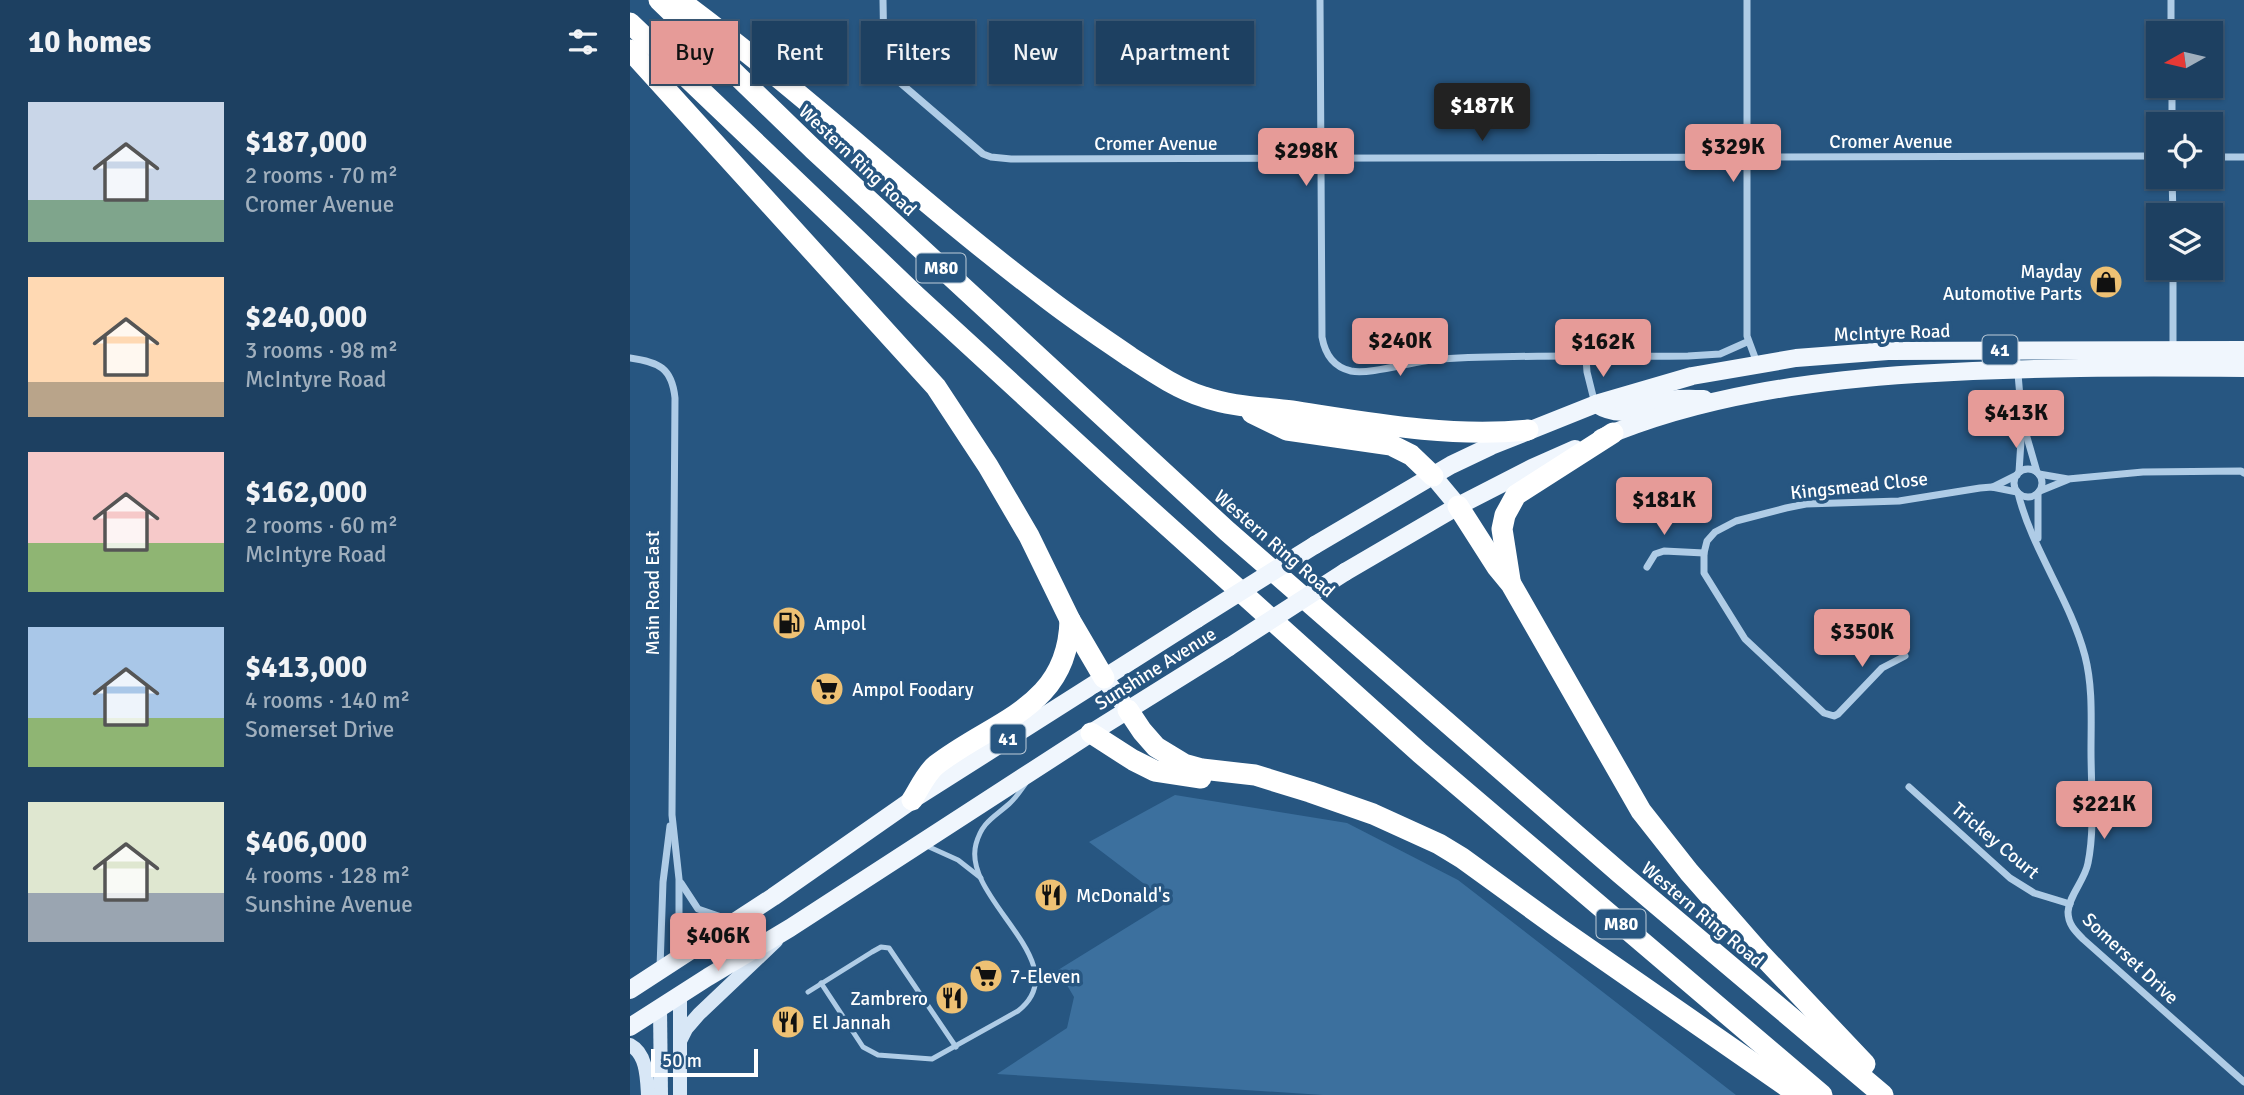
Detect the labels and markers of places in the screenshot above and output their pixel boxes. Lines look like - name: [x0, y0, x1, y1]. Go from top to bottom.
- pin: $187K: [1433, 83, 1531, 143]
- pin: $329K: [1684, 124, 1782, 184]
- pin: $298K: [1257, 128, 1355, 188]
- place label: Mayday Automotive Parts: [1943, 260, 2082, 306]
- shop icon: Mayday Automotive Parts: [2087, 263, 2125, 301]
- pin: $240K: [1351, 318, 1449, 378]
- pin: $162K: [1554, 320, 1652, 379]
- pin: $413K: [1967, 391, 2065, 450]
- pin: $181K: [1615, 477, 1713, 537]
- fuel station icon: Ampol: [770, 604, 808, 642]
- pin: $350K: [1813, 610, 1911, 669]
- place label: Ampol: [814, 612, 866, 636]
- supermarket icon: Ampol Foodary: [808, 670, 846, 708]
- place label: Ampol Foodary: [852, 678, 974, 702]
- pin: $221K: [2055, 782, 2153, 841]
- restaurant icon: McDonald's: [1032, 876, 1070, 914]
- place label: McDonald's: [1076, 884, 1170, 908]
- pin: $406K: [669, 914, 767, 973]
- supermarket icon: 7-Eleven: [967, 957, 1005, 995]
- place label: 7-Eleven: [1010, 965, 1081, 989]
- restaurant icon: Zambrero: [933, 979, 971, 1017]
- place label: Zambrero: [850, 987, 928, 1011]
- restaurant icon: El Jannah: [769, 1003, 807, 1041]
- place label: El Jannah: [812, 1011, 891, 1035]

